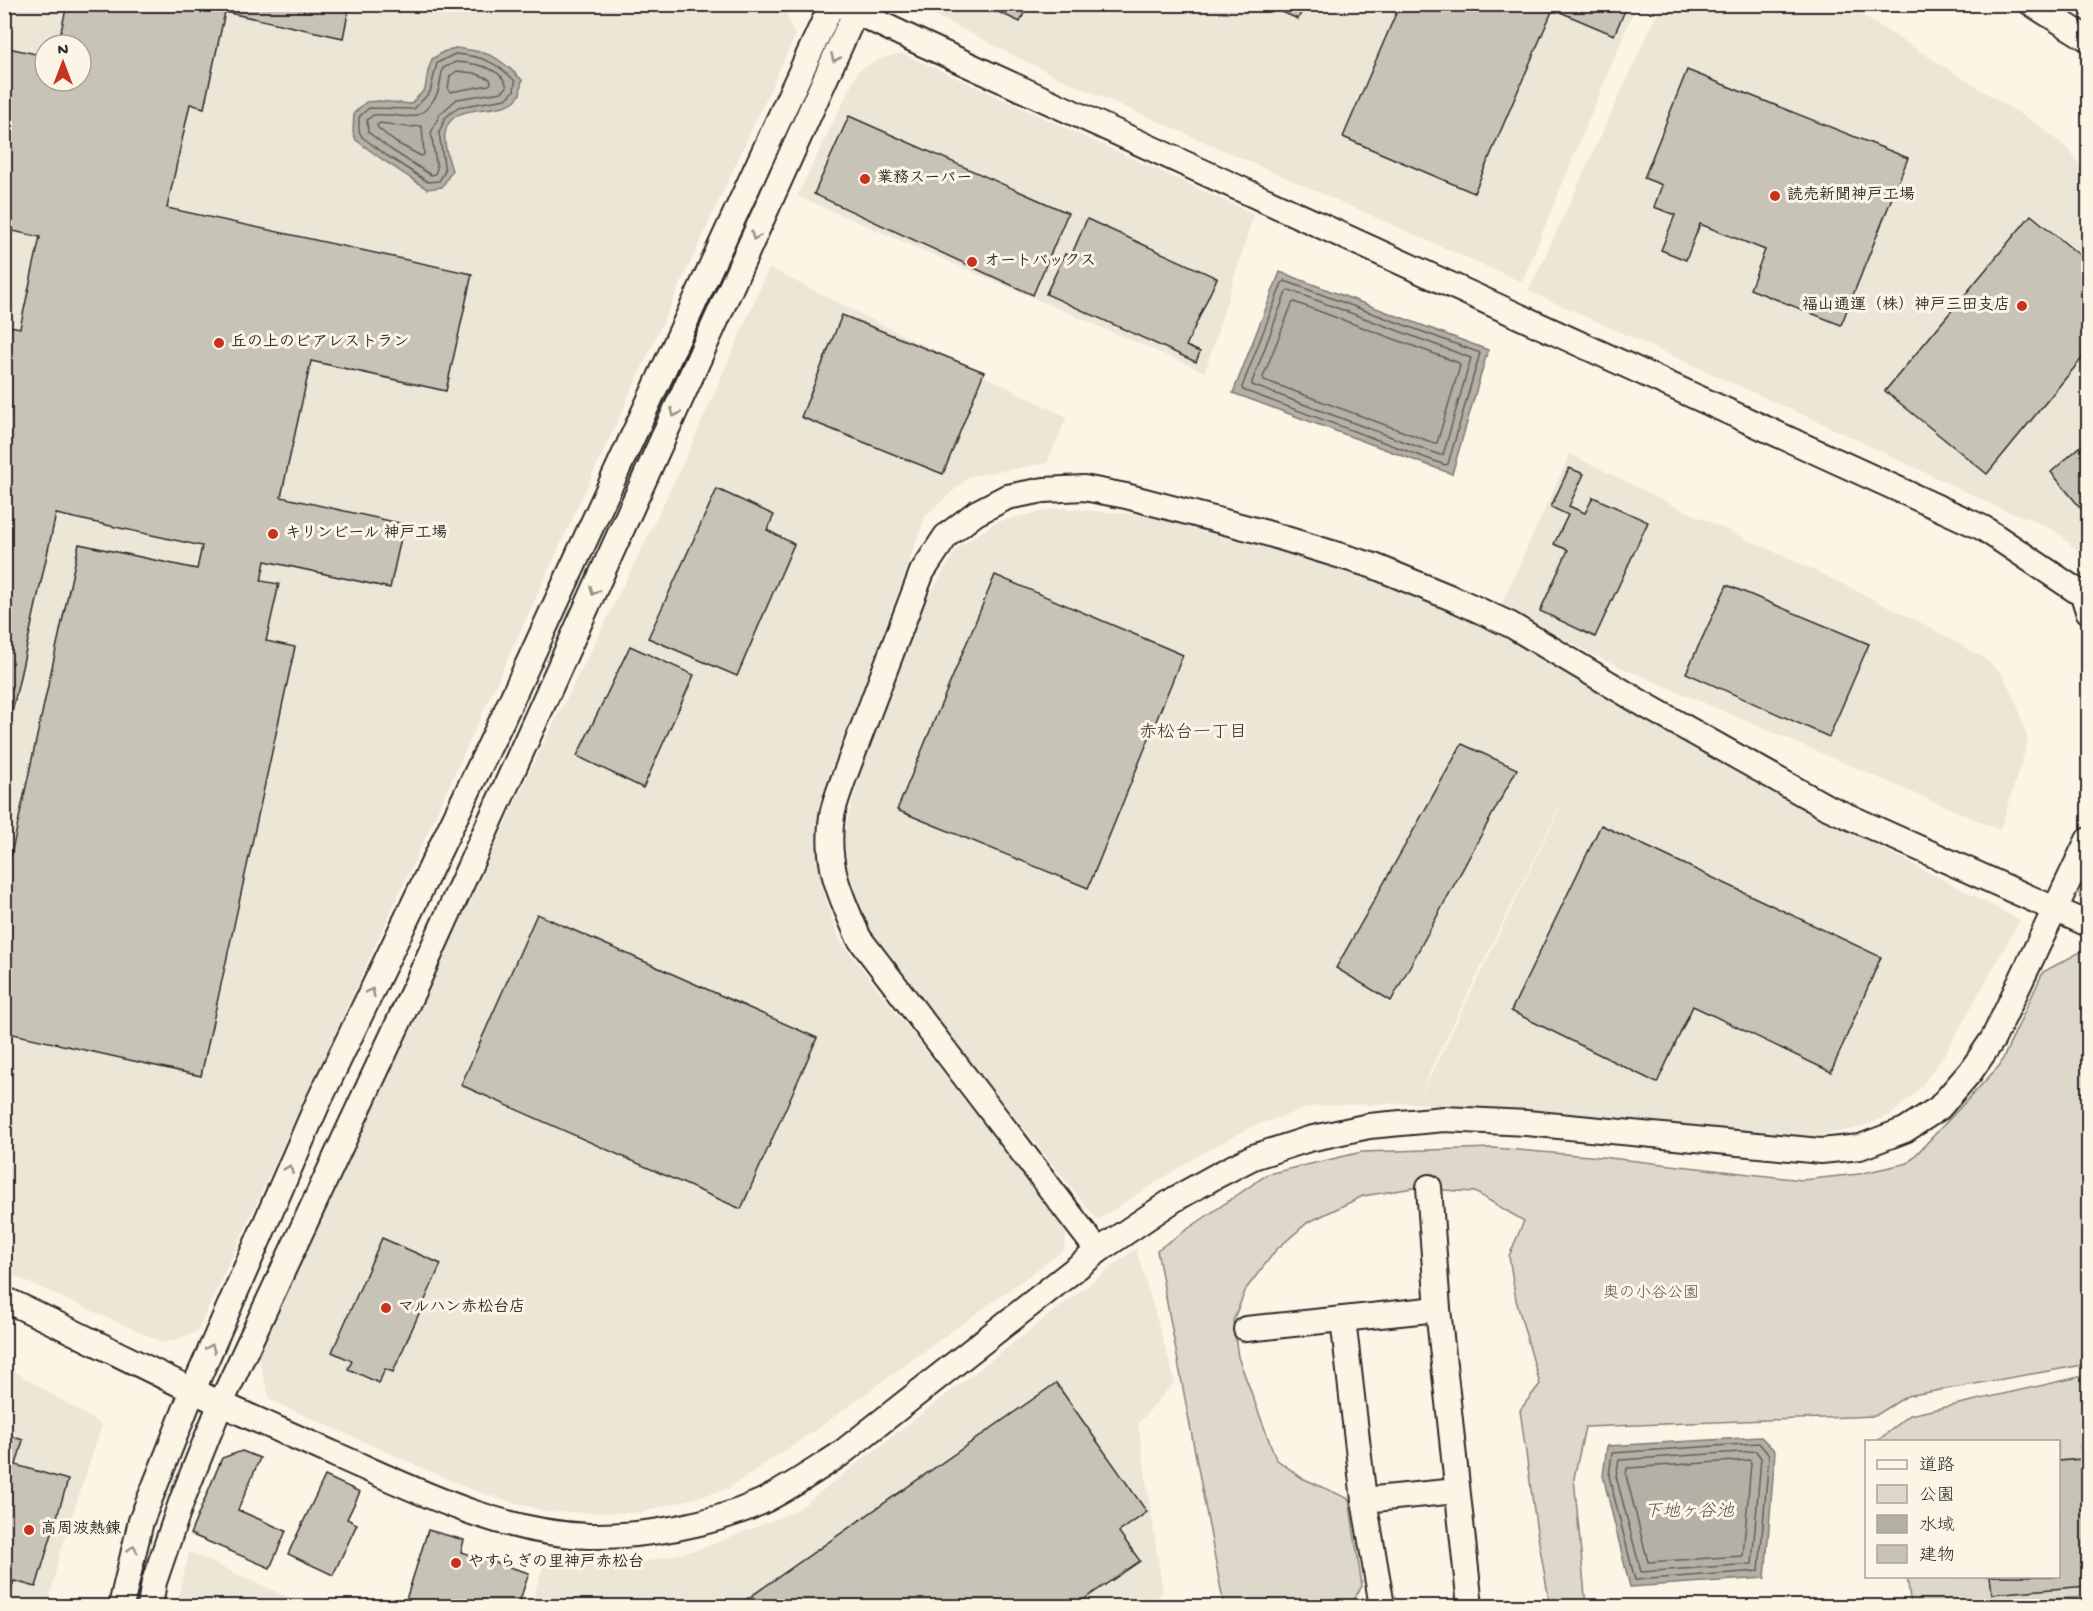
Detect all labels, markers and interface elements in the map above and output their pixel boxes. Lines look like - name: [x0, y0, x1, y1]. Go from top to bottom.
- north arrow: [33, 33, 93, 93]
- text: N: [58, 42, 69, 61]
- one-way arrow: [831, 52, 843, 63]
- place label: 業務スーパー: [877, 168, 972, 189]
- marker: 業務スーパー: [858, 172, 872, 186]
- place label: 読売新聞神戸工場: [1787, 185, 1915, 206]
- marker: 読売新聞神戸工場: [1768, 189, 1782, 203]
- one-way arrow: [751, 229, 763, 240]
- place label: オートバックス: [984, 253, 1096, 272]
- marker: オートバックス: [965, 255, 979, 269]
- place label: 福山通運（株）神戸三田支店: [1802, 295, 2010, 316]
- marker: 福山通運（株）神戸三田支店: [2015, 299, 2029, 313]
- place label: 丘の上のビアレストラン: [231, 333, 409, 353]
- marker: 丘の上のビアレストラン: [212, 336, 226, 350]
- one-way arrow: [670, 407, 682, 418]
- place label: キリンビール 神戸工場: [285, 524, 448, 544]
- marker: キリンビール 神戸工場: [266, 527, 280, 541]
- one-way arrow: [590, 585, 602, 596]
- district label: 赤松台一丁目: [1139, 722, 1247, 744]
- one-way arrow: [363, 988, 375, 999]
- one-way arrow: [282, 1165, 294, 1176]
- park label: 奥の小谷公園: [1603, 1283, 1699, 1304]
- place label: マルハン赤松台店: [398, 1297, 525, 1318]
- marker: マルハン赤松台店: [379, 1301, 393, 1315]
- one-way arrow: [204, 1344, 216, 1355]
- legend: [1865, 1440, 2060, 1578]
- text: 道路: [1919, 1455, 1955, 1477]
- text: 公園: [1919, 1486, 1955, 1507]
- water label: 下地ヶ谷池: [1644, 1501, 1735, 1523]
- text: 水域: [1919, 1515, 1955, 1537]
- place label: 高周波熱錬: [41, 1519, 121, 1540]
- marker: 高周波熱錬: [22, 1523, 36, 1537]
- one-way arrow: [126, 1545, 139, 1555]
- text: 建物: [1919, 1545, 1955, 1567]
- place label: やすらぎの里神戸赤松台: [468, 1552, 644, 1573]
- marker: やすらぎの里神戸赤松台: [449, 1556, 463, 1570]

